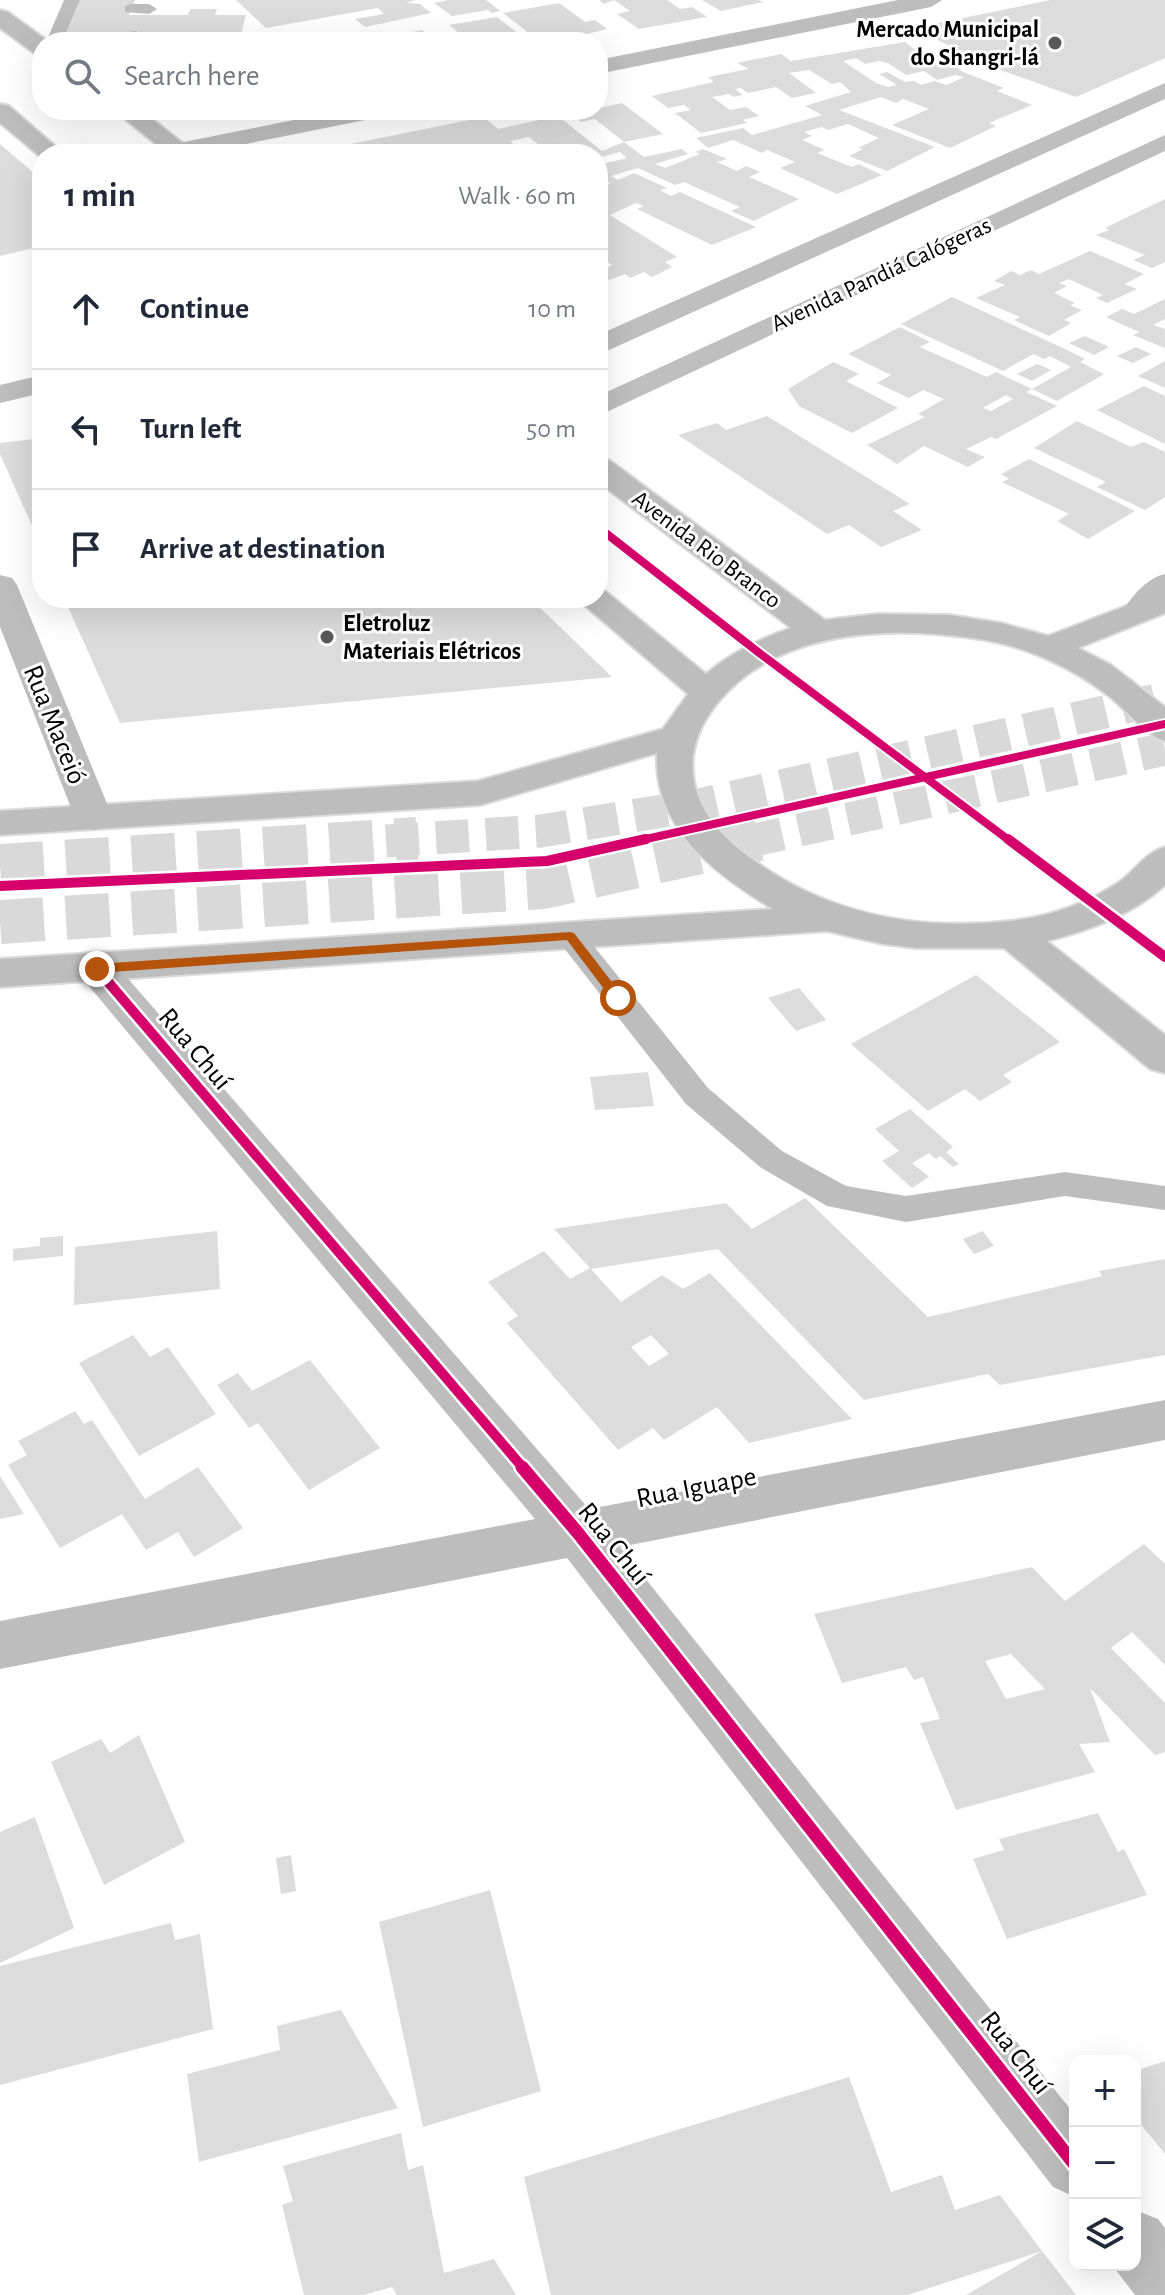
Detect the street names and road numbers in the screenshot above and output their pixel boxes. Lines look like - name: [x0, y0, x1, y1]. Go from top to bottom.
- street label: Avenida Pandiá Calógeras: [768, 213, 995, 336]
- street label: Avenida Rio Branco: [628, 486, 785, 613]
- street label: Rua Maceió: [18, 661, 91, 788]
- street label: Rua Chuí: [153, 1003, 237, 1096]
- street label: Rua Iguape: [634, 1463, 759, 1513]
- street label: Rua Chuí: [572, 1498, 655, 1591]
- street label: Rua Chuí: [975, 2006, 1056, 2100]

